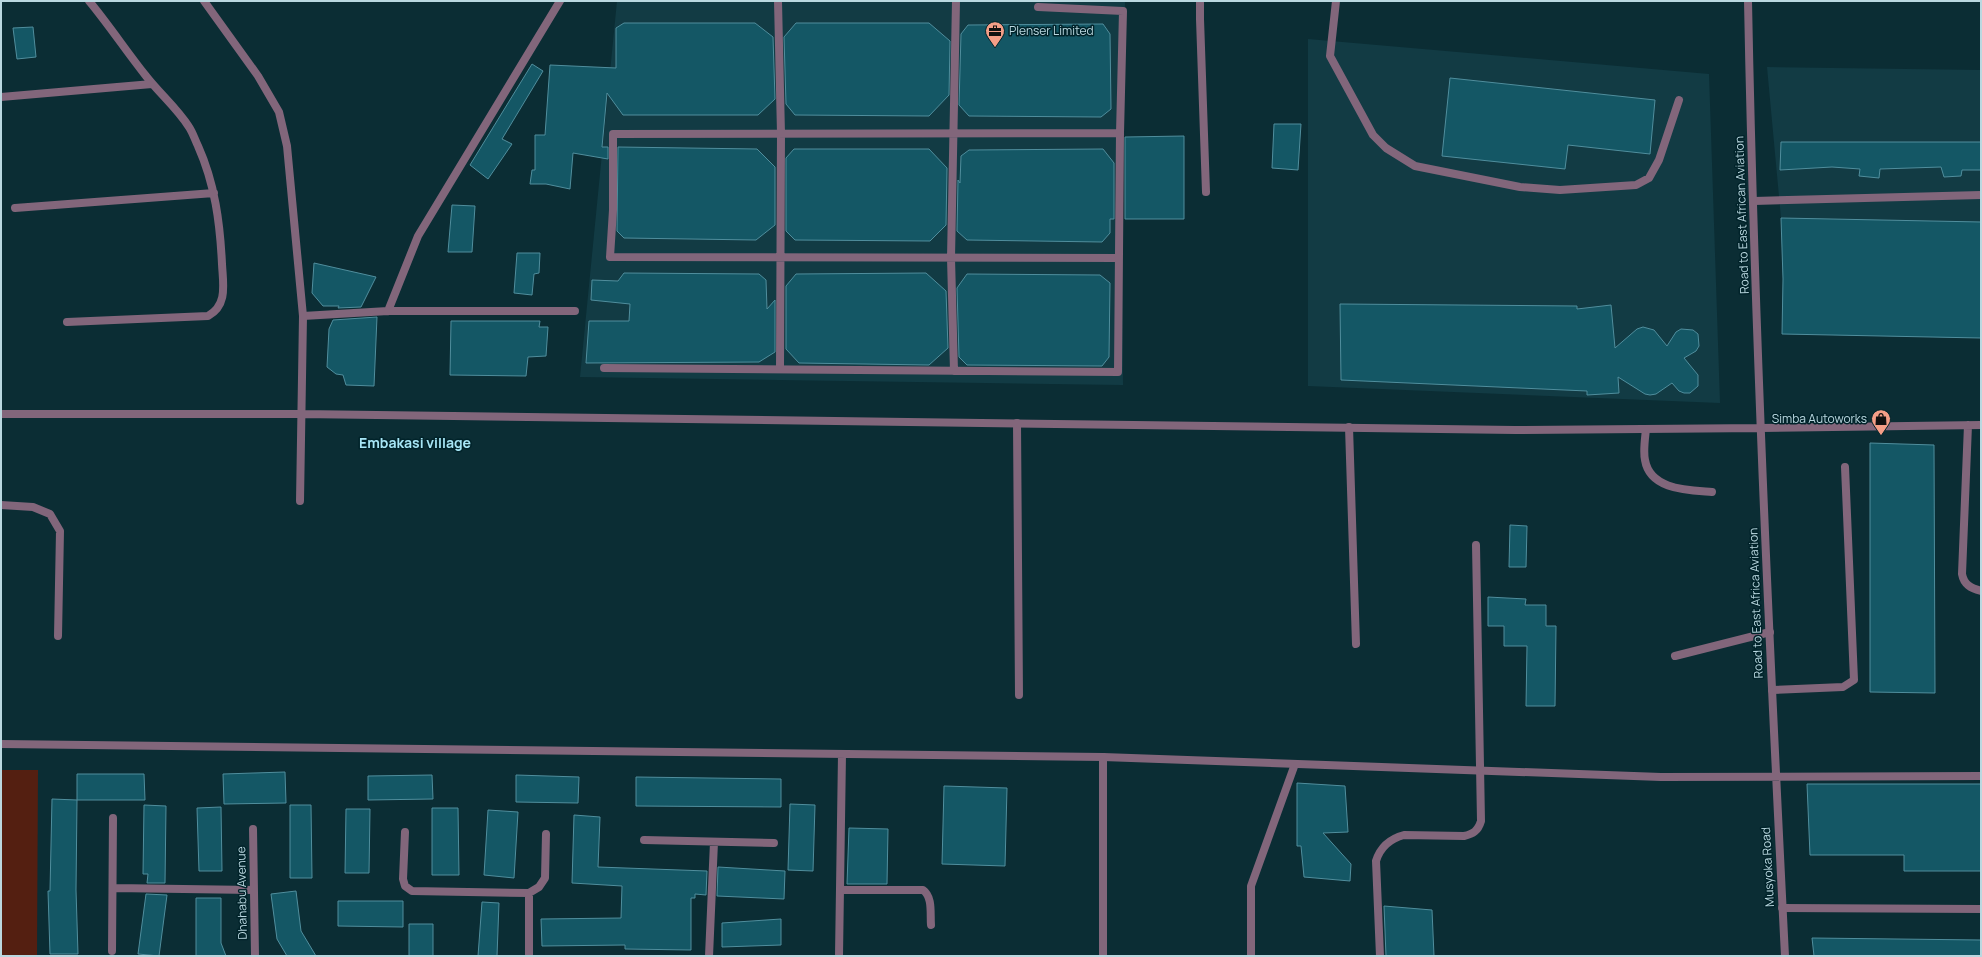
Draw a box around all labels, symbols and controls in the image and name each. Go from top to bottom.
office icon: Plenser Limited [984,20,1006,48]
place label: Plenser Limited [1009,22,1094,39]
street label: Road to East African Aviation [1730,136,1753,294]
shop icon: Simba Autoworks [1870,408,1892,436]
place label: Simba Autoworks [1772,410,1867,427]
district label: Embakasi village [359,433,471,452]
street label: Road to East Africa Aviation [1744,527,1767,679]
street label: Musyoka Road [1757,827,1778,907]
street label: Dhahabu Avenue [232,846,251,940]

